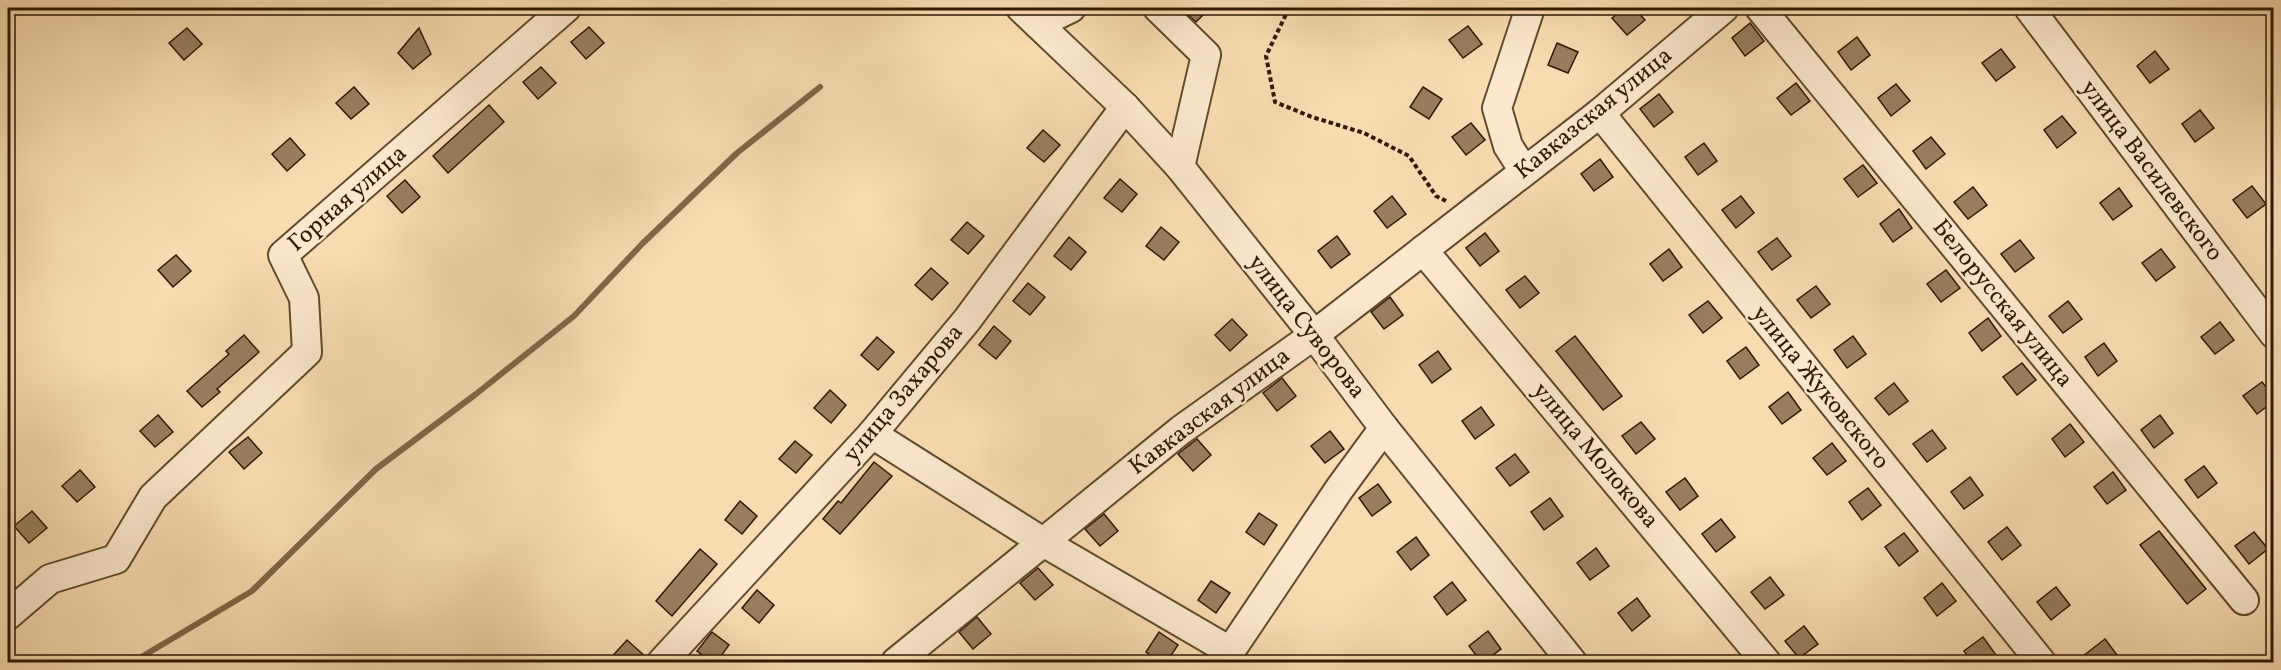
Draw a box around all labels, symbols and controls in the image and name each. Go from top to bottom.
street label: Кавказская улица [1508,40,1680,188]
street label: улица Василевского [2071,73,2231,269]
street label: Горная улица [281,138,415,260]
street label: Белорусская улица [1923,213,2081,395]
street label: улица Суворова [1239,248,1373,406]
street label: улица Жуковского [1743,299,1897,477]
street label: улица Захарова [836,317,972,471]
street label: Кавказская улица [1122,340,1298,484]
street label: улица Молокова [1524,376,1666,536]

